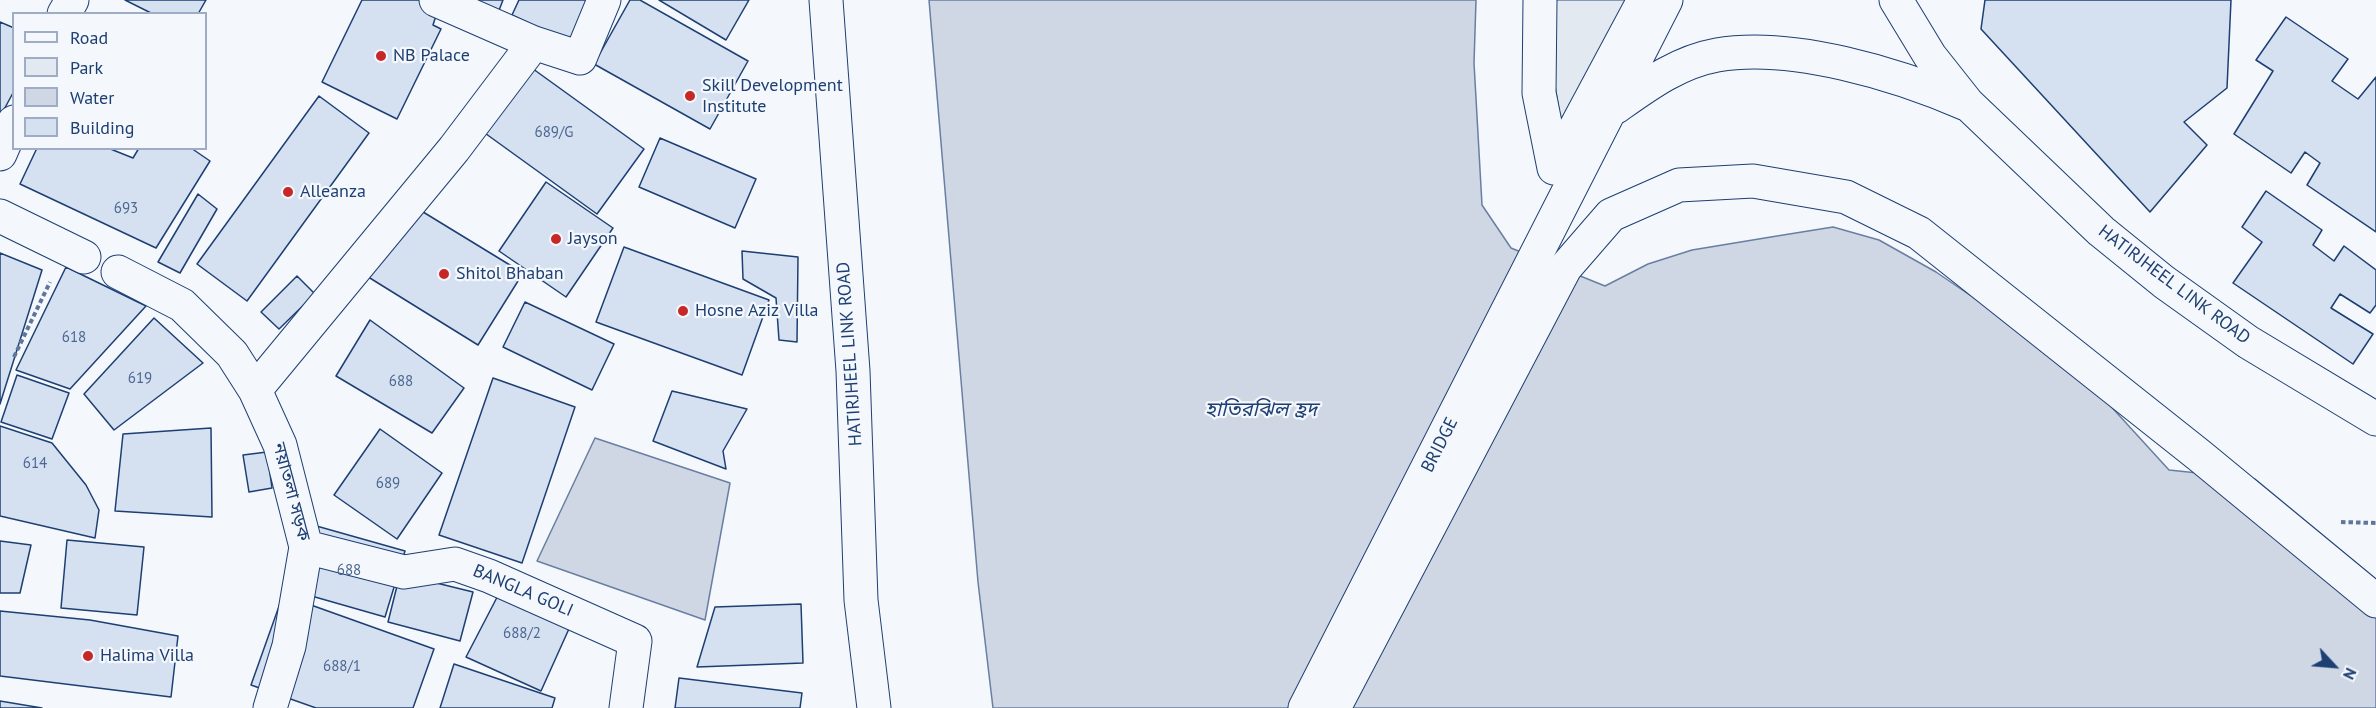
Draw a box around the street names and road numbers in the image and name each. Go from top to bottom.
street label: HATIRJHEEL LINK ROAD [2094,221,2254,349]
street label: HATIRJHEEL LINK ROAD [833,261,867,447]
street label: BRIDGE [1417,414,1463,476]
street label: নয়াতলা সড়ক [268,440,314,544]
street label: BANGLA GOLI [470,560,576,622]

